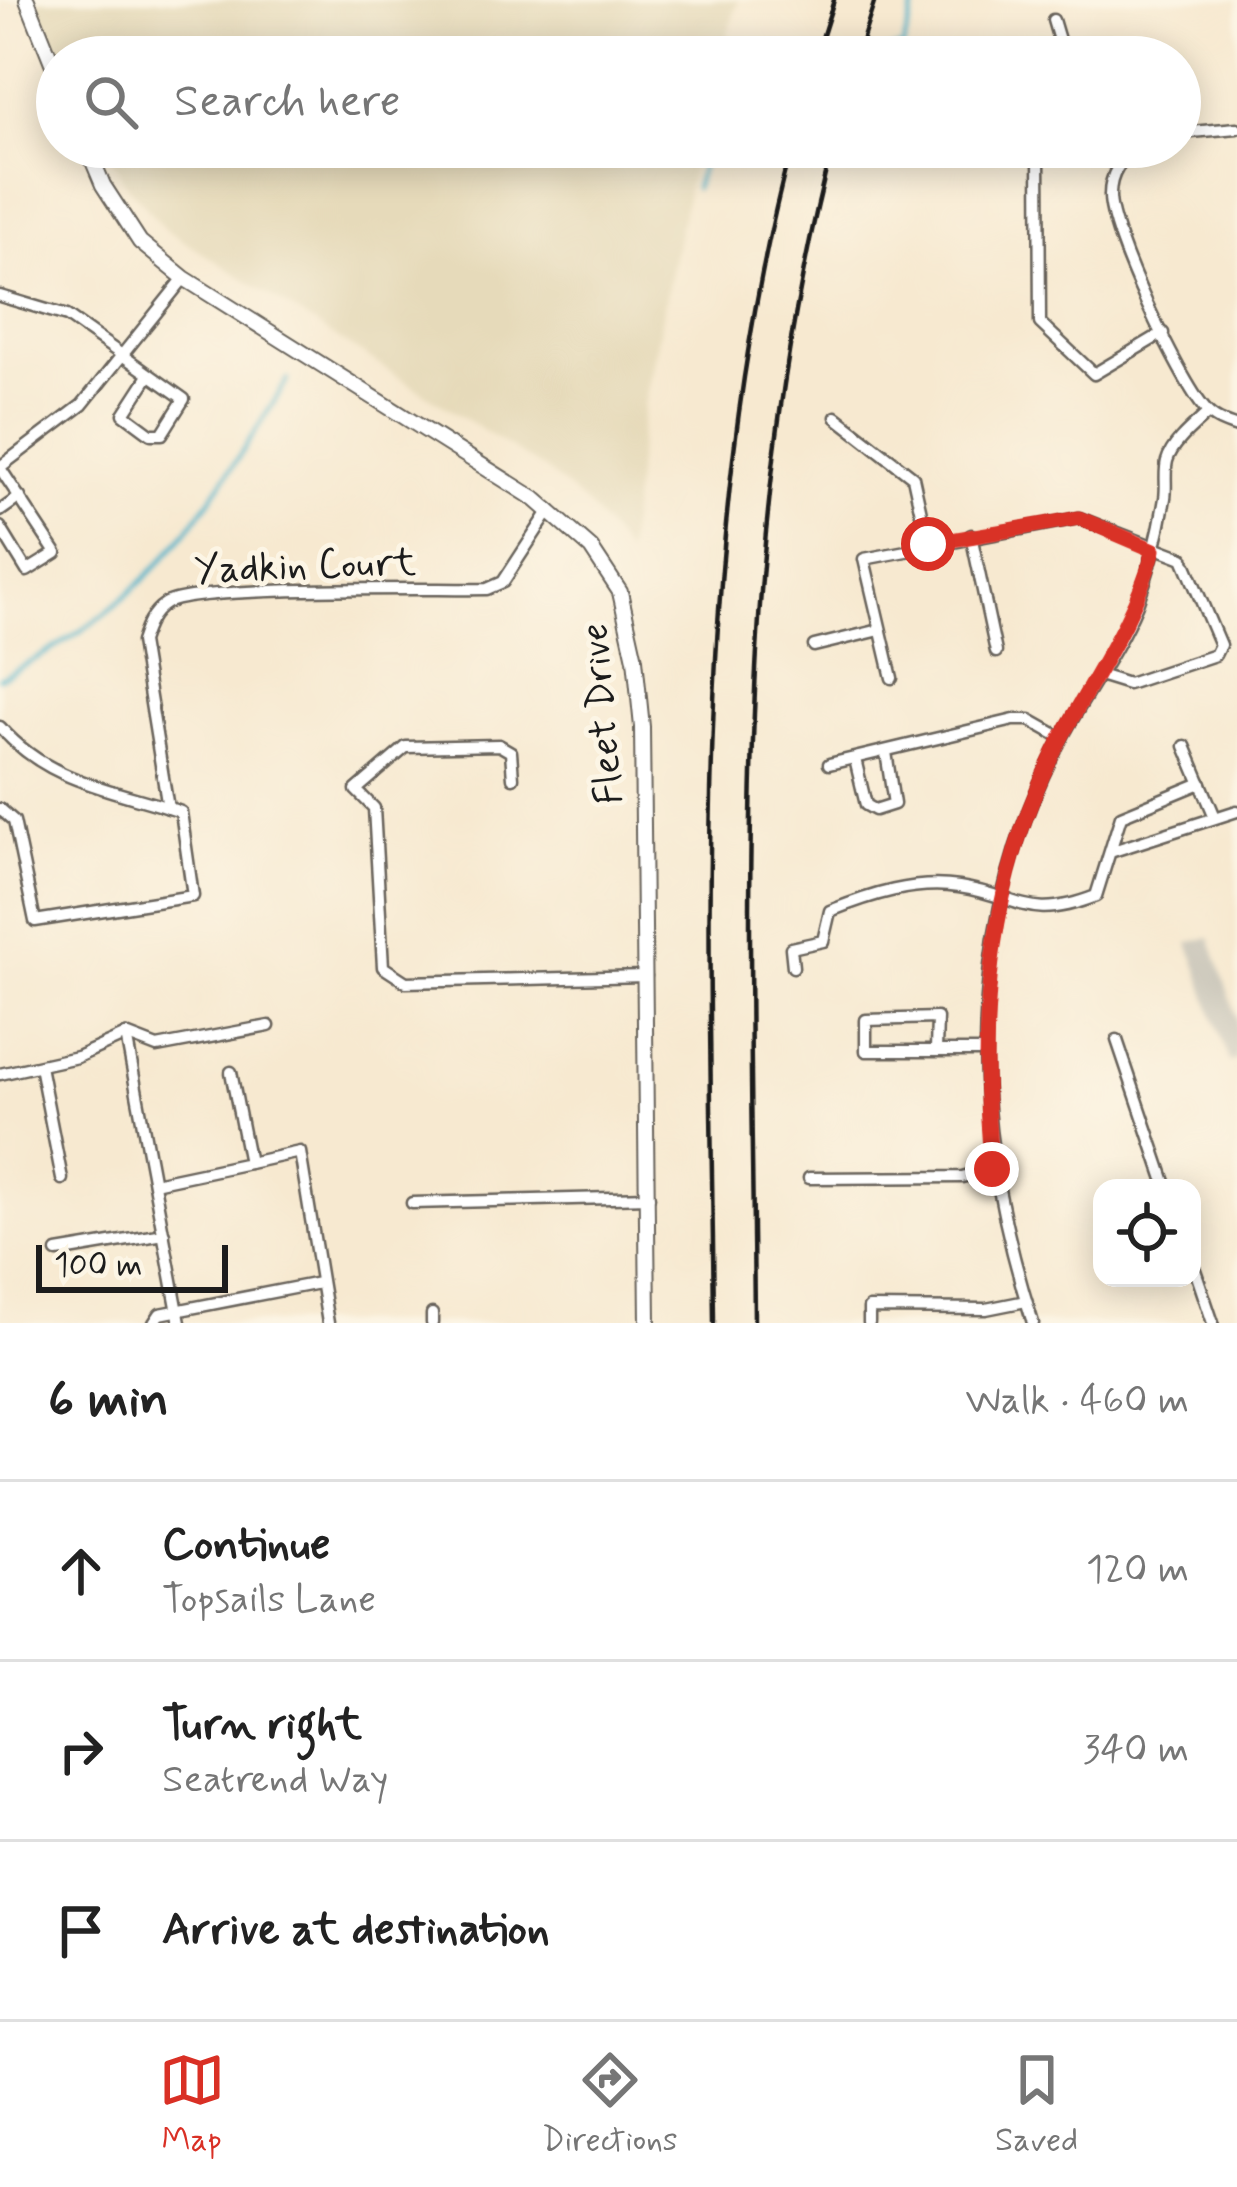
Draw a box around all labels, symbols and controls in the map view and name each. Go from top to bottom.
search box [36,36,1201,168]
icon: search [78,69,144,135]
text: Search here [174,73,401,132]
route start [901,517,955,571]
street label: Yadkin Court [193,538,417,597]
street label: Fleet Drive [570,621,637,806]
route end [965,1142,1019,1196]
map controls [1093,1179,1201,1287]
button: locate [1093,1179,1201,1287]
scale bar [36,1239,228,1292]
text: 100 m [54,1244,143,1288]
text: 6 min [48,1368,169,1434]
text: Walk · 460 m [965,1376,1189,1427]
text: Continue [162,1516,330,1575]
icon: ahead [48,1538,114,1604]
text: 120 m [1086,1545,1189,1596]
text: Topsails Lane [162,1575,376,1626]
text: Turn right [162,1696,362,1755]
icon: right [48,1718,114,1784]
text: 340 m [1083,1725,1189,1776]
text: Seatrend Way [162,1755,388,1806]
icon: arrive [48,1898,114,1964]
text: Arrive at destination [162,1901,550,1960]
tab: Map [159,2047,225,2163]
tab: Directions [542,2047,678,2163]
tab: Saved [995,2047,1078,2163]

